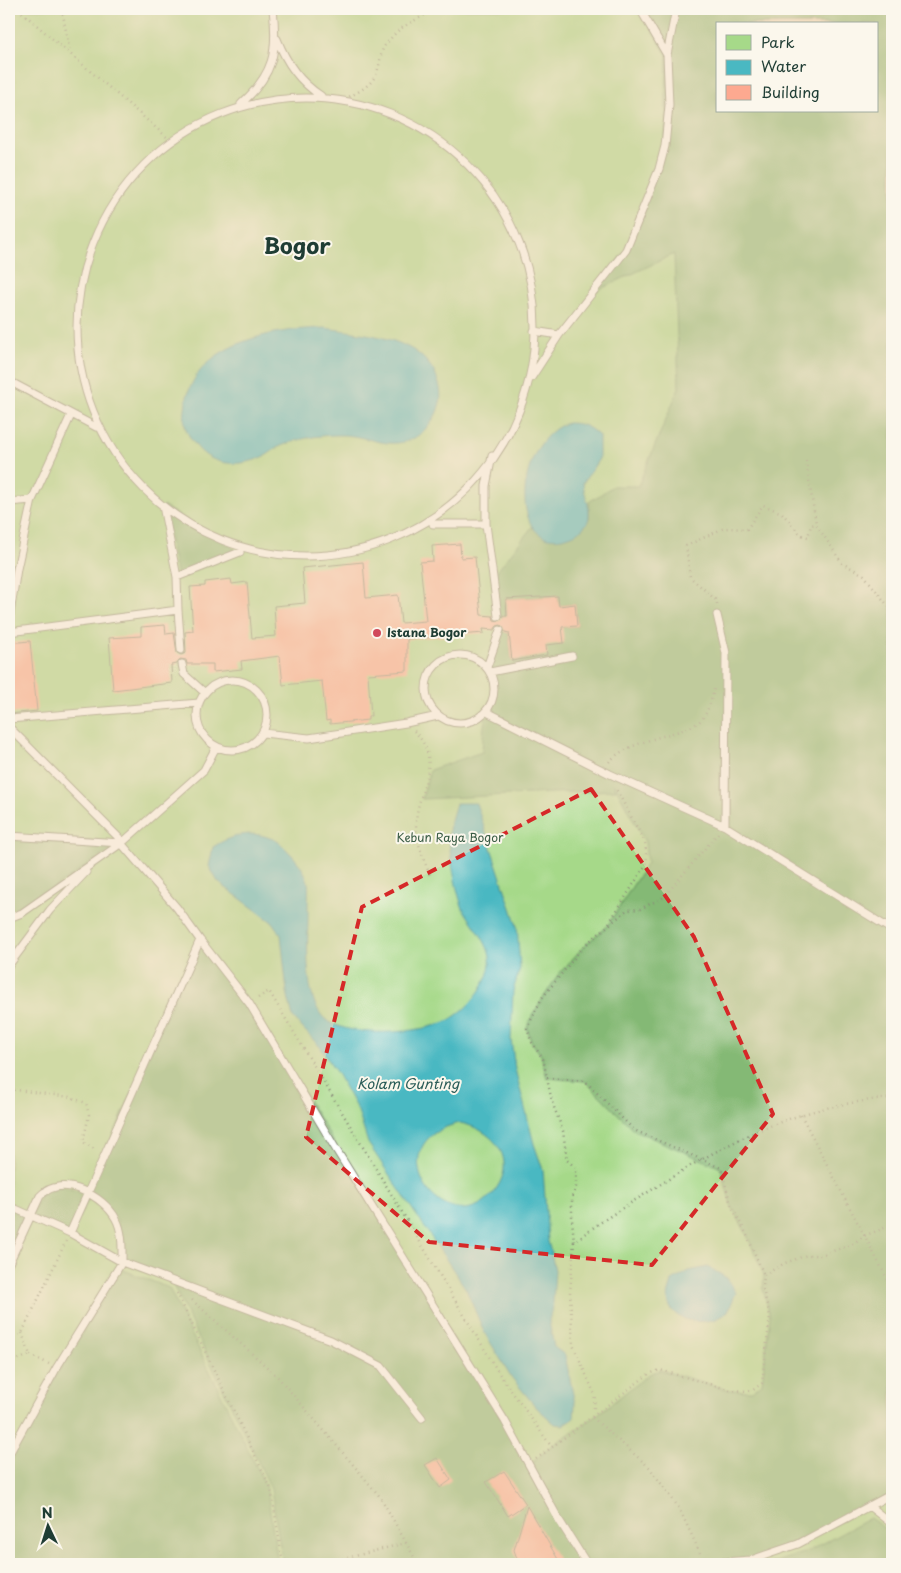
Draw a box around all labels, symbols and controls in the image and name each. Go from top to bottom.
legend [716,22,878,112]
text: Park [761,30,795,53]
text: Water [761,54,806,77]
text: Building [761,80,820,103]
district label: Bogor [263,228,331,261]
place label: Istana Bogor [387,623,467,641]
marker: Istana Bogor [371,627,383,639]
park label: Kebun Raya Bogor [396,828,504,846]
water label: Kolam Gunting [357,1073,460,1094]
north arrow [22,1500,72,1550]
text: N [41,1502,53,1523]

